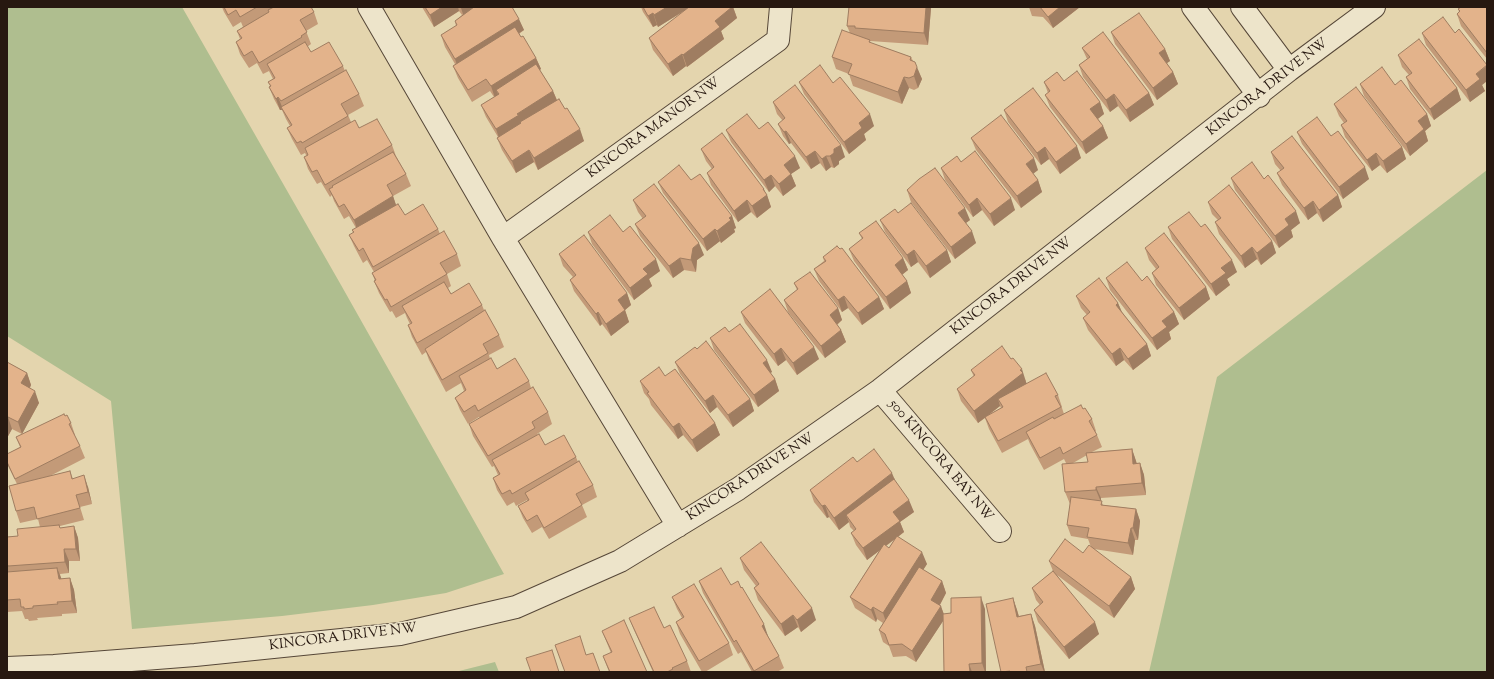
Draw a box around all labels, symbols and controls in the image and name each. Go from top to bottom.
street label: KINCORA DRIVE NW [1204,36,1332,140]
street label: KINCORA MANOR NW [584,75,724,183]
street label: KINCORA DRIVE NW [948,235,1076,339]
street label: 500 KINCORA BAY NW [884,397,996,525]
street label: KINCORA DRIVE NW [684,430,818,526]
street label: KINCORA DRIVE NW [268,621,418,655]

